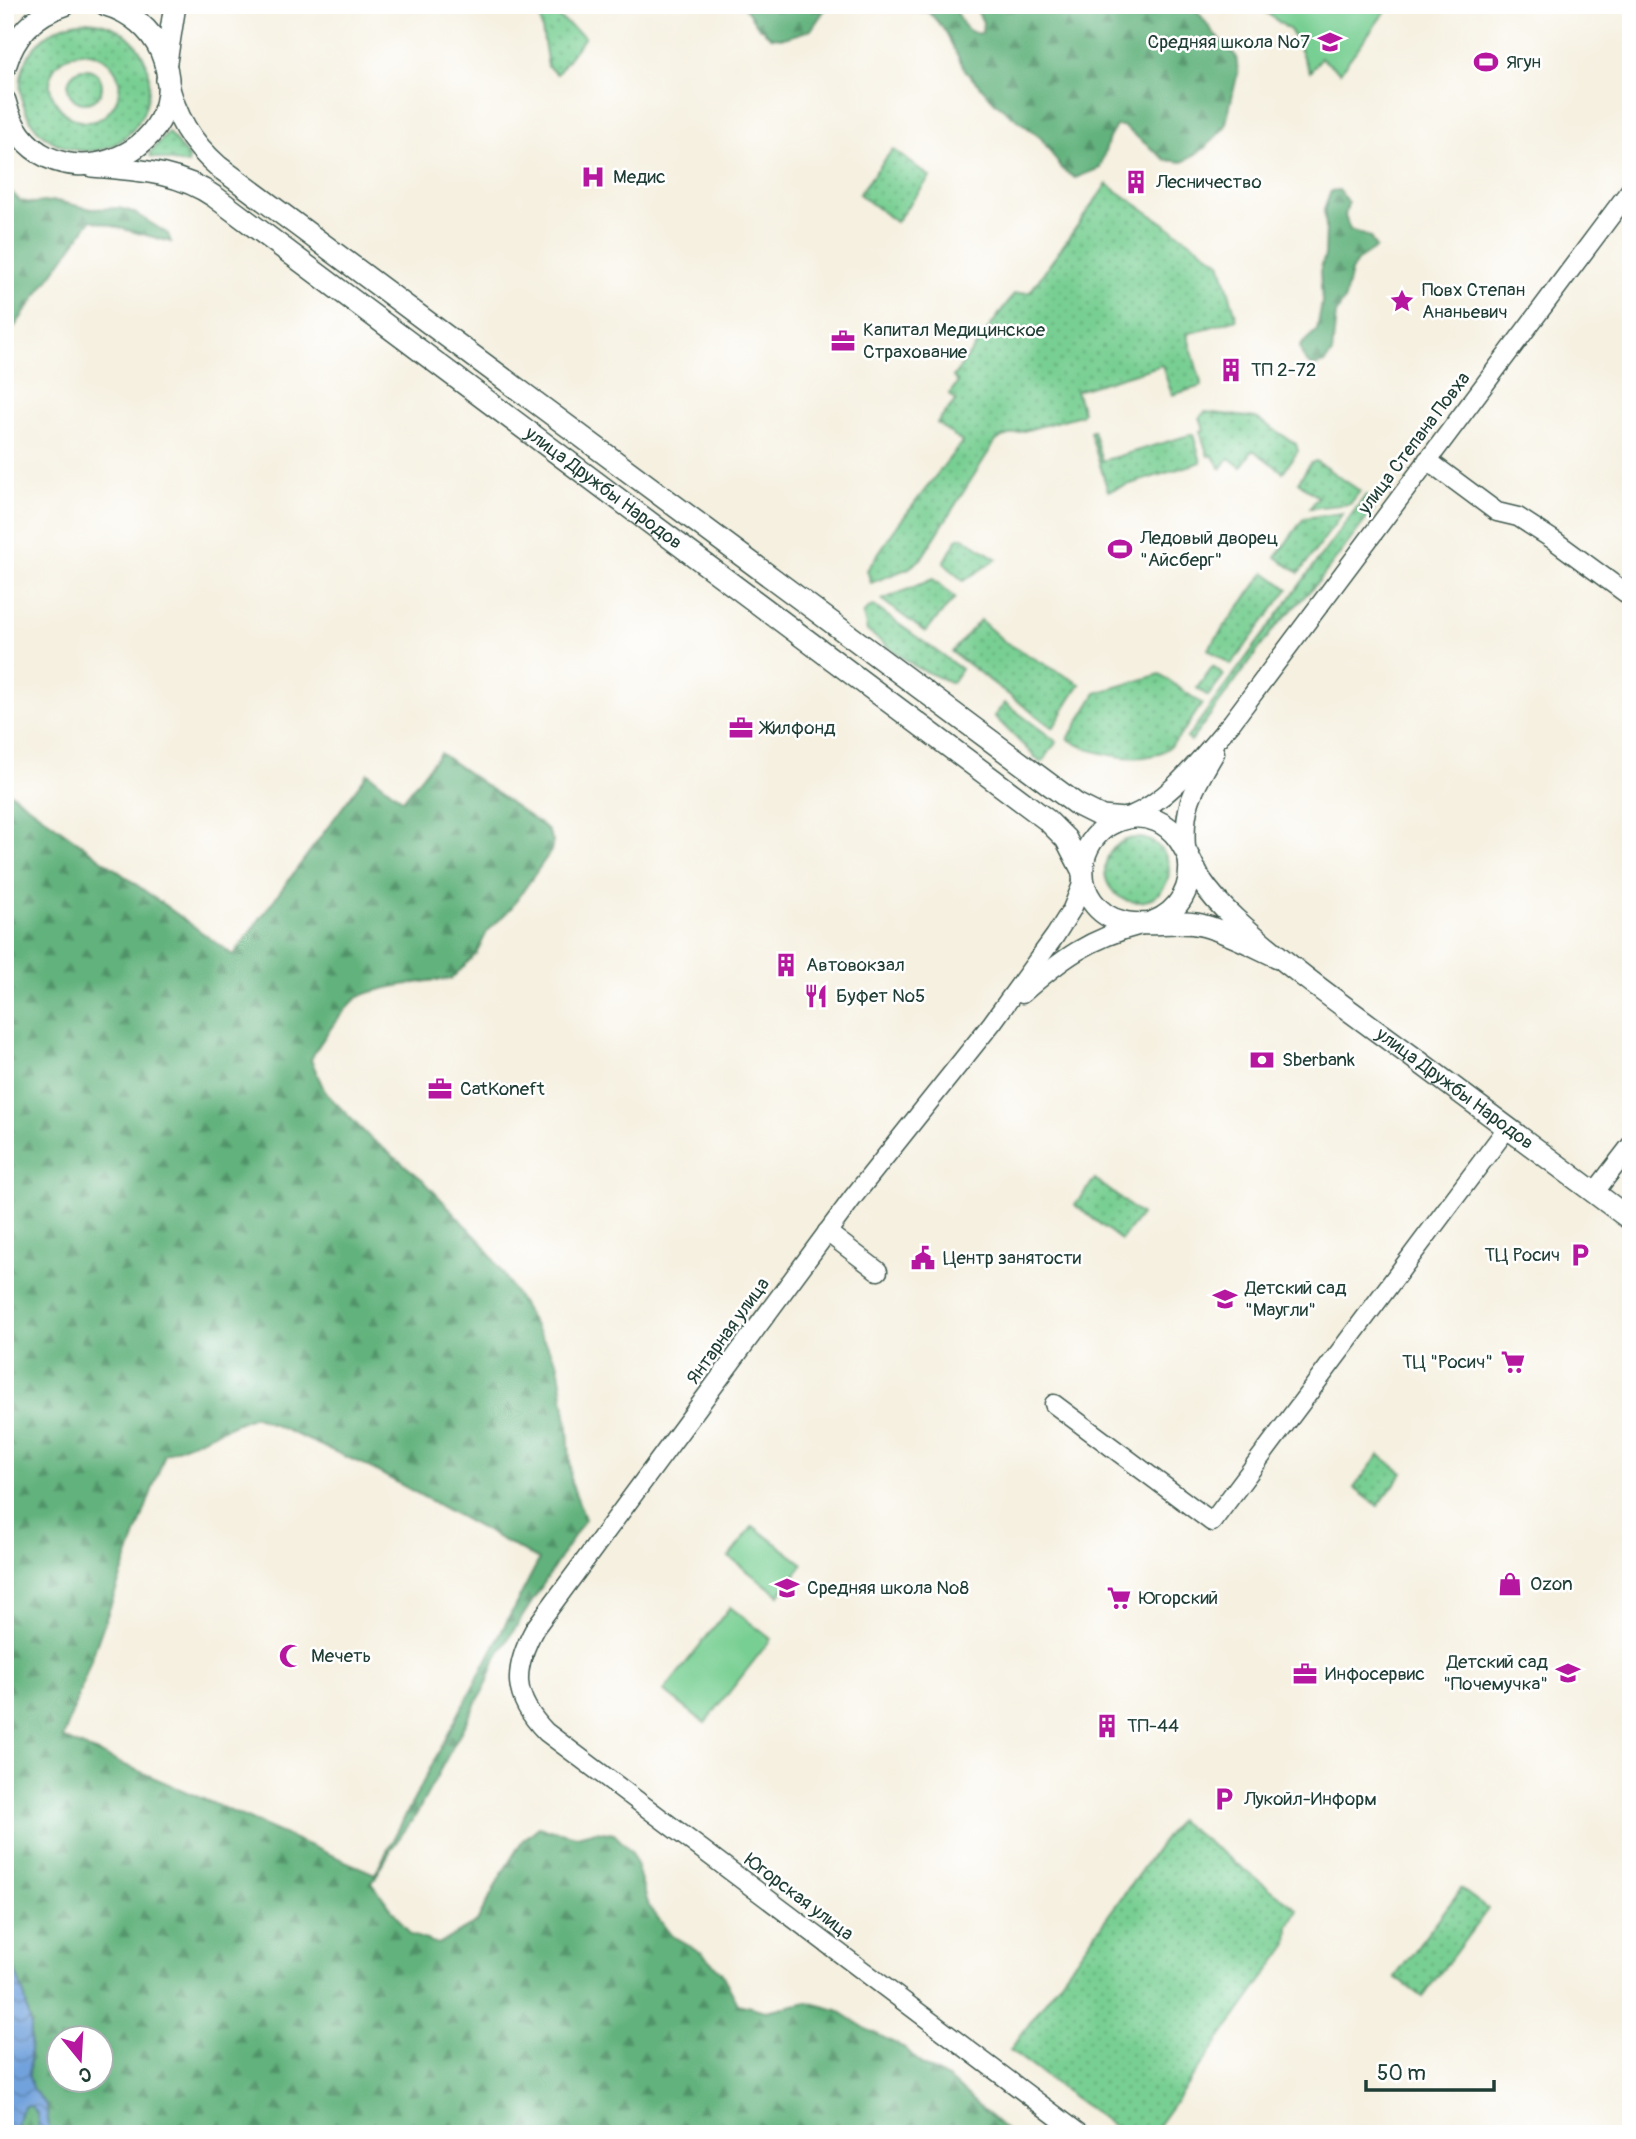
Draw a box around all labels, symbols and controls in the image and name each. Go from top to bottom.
school or university icon: Средняя школа №7 [1316,28,1344,56]
place label: Средняя школа №7 [1148,30,1310,54]
sports icon: Ягун [1472,48,1500,76]
place label: Ягун [1506,50,1541,74]
hospital icon: Медис [579,163,607,191]
place label: Медис [613,165,666,189]
building icon: Лесничество [1122,168,1150,196]
place label: Лесничество [1155,170,1262,194]
place label: Повх Степан Ананьевич [1422,278,1525,324]
place icon: Повх Степан Ананьевич [1388,287,1416,315]
place label: Капитал Медицинское Страхование [863,318,1046,364]
office icon: Капитал Медицинское Страхование [829,327,857,355]
building icon: ТП 2-72 [1217,356,1245,384]
place label: ТП 2-72 [1251,358,1316,382]
street label: улица Степана Повха [1352,367,1476,520]
street label: улица Дружбы Народов [519,421,687,555]
place label: Ледовый дворец "Айсберг" [1139,526,1278,572]
sports icon: Ледовый дворец "Айсберг" [1106,535,1134,563]
office icon: Жилфонд [727,714,755,742]
place label: Жилфонд [758,716,836,740]
building icon: Автовокзал [772,951,800,979]
place label: Автовокзал [806,953,905,977]
restaurant icon: Буфет №5 [802,982,830,1010]
place label: Буфет №5 [836,984,925,1008]
street label: улица Дружбы Народов [1370,1022,1538,1155]
bank icon: Sberbank [1248,1046,1276,1074]
place label: Sberbank [1282,1048,1355,1072]
office icon: CatKoneft [426,1075,454,1103]
place label: CatKoneft [460,1077,545,1101]
parking icon: ТЦ Росич [1566,1241,1594,1269]
place label: ТЦ Росич [1484,1243,1560,1267]
public building icon: Центр занятости [909,1244,937,1272]
place label: Центр занятости [943,1246,1082,1270]
street label: Янтарная улица [681,1273,775,1389]
place label: Детский сад "Маугли" [1244,1276,1347,1322]
school or university icon: Детский сад "Маугли" [1211,1285,1239,1313]
supermarket icon: ТЦ "Росич" [1499,1348,1527,1376]
place label: ТЦ "Росич" [1402,1350,1493,1374]
shop icon: Ozon [1496,1570,1524,1598]
place label: Ozon [1530,1572,1573,1596]
school or university icon: Средняя школа №8 [773,1574,801,1602]
place label: Средняя школа №8 [807,1576,969,1600]
supermarket icon: Югорский [1105,1584,1133,1612]
place label: Югорский [1139,1586,1218,1610]
mosque icon: Мечеть [277,1642,305,1670]
place label: Мечеть [311,1644,371,1668]
place label: Детский сад "Почемучка" [1443,1650,1549,1696]
school or university icon: Детский сад "Почемучка" [1554,1659,1582,1687]
office icon: Инфосервис [1291,1660,1319,1688]
place label: Инфосервис [1325,1662,1425,1686]
building icon: ТП-44 [1093,1712,1121,1740]
place label: ТП-44 [1127,1714,1179,1738]
parking icon: Лукойл-Информ [1210,1785,1238,1813]
place label: Лукойл-Информ [1243,1787,1377,1811]
street label: Югорская улица [740,1848,859,1946]
north arrow [46,2024,116,2094]
scale bar [1366,2048,1494,2092]
text: 50 m [1377,2060,1426,2087]
text: С [75,2061,94,2088]

